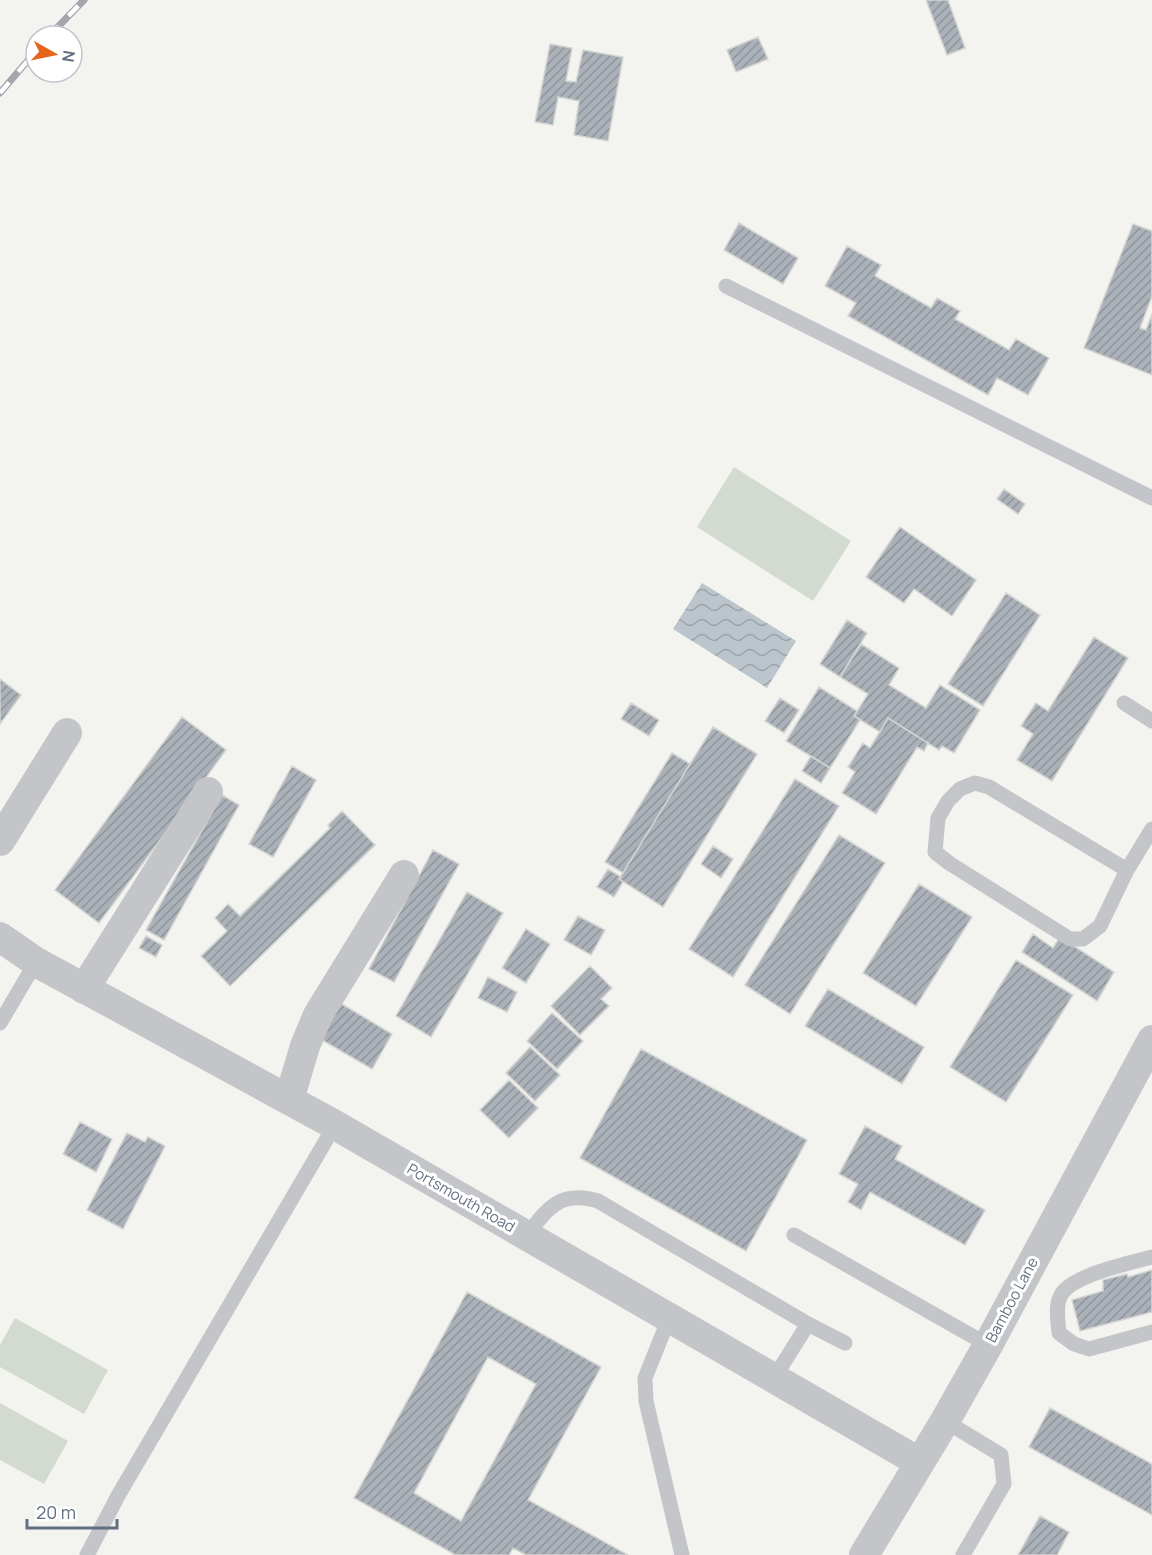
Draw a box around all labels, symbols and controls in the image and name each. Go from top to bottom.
north arrow [24,24,84,84]
text: N [57,49,81,64]
street label: Portsmouth Road [404,1158,519,1237]
street label: Bamboo Lane [980,1253,1043,1346]
scale bar [27,1492,117,1530]
text: 20 m [36,1500,76,1524]

